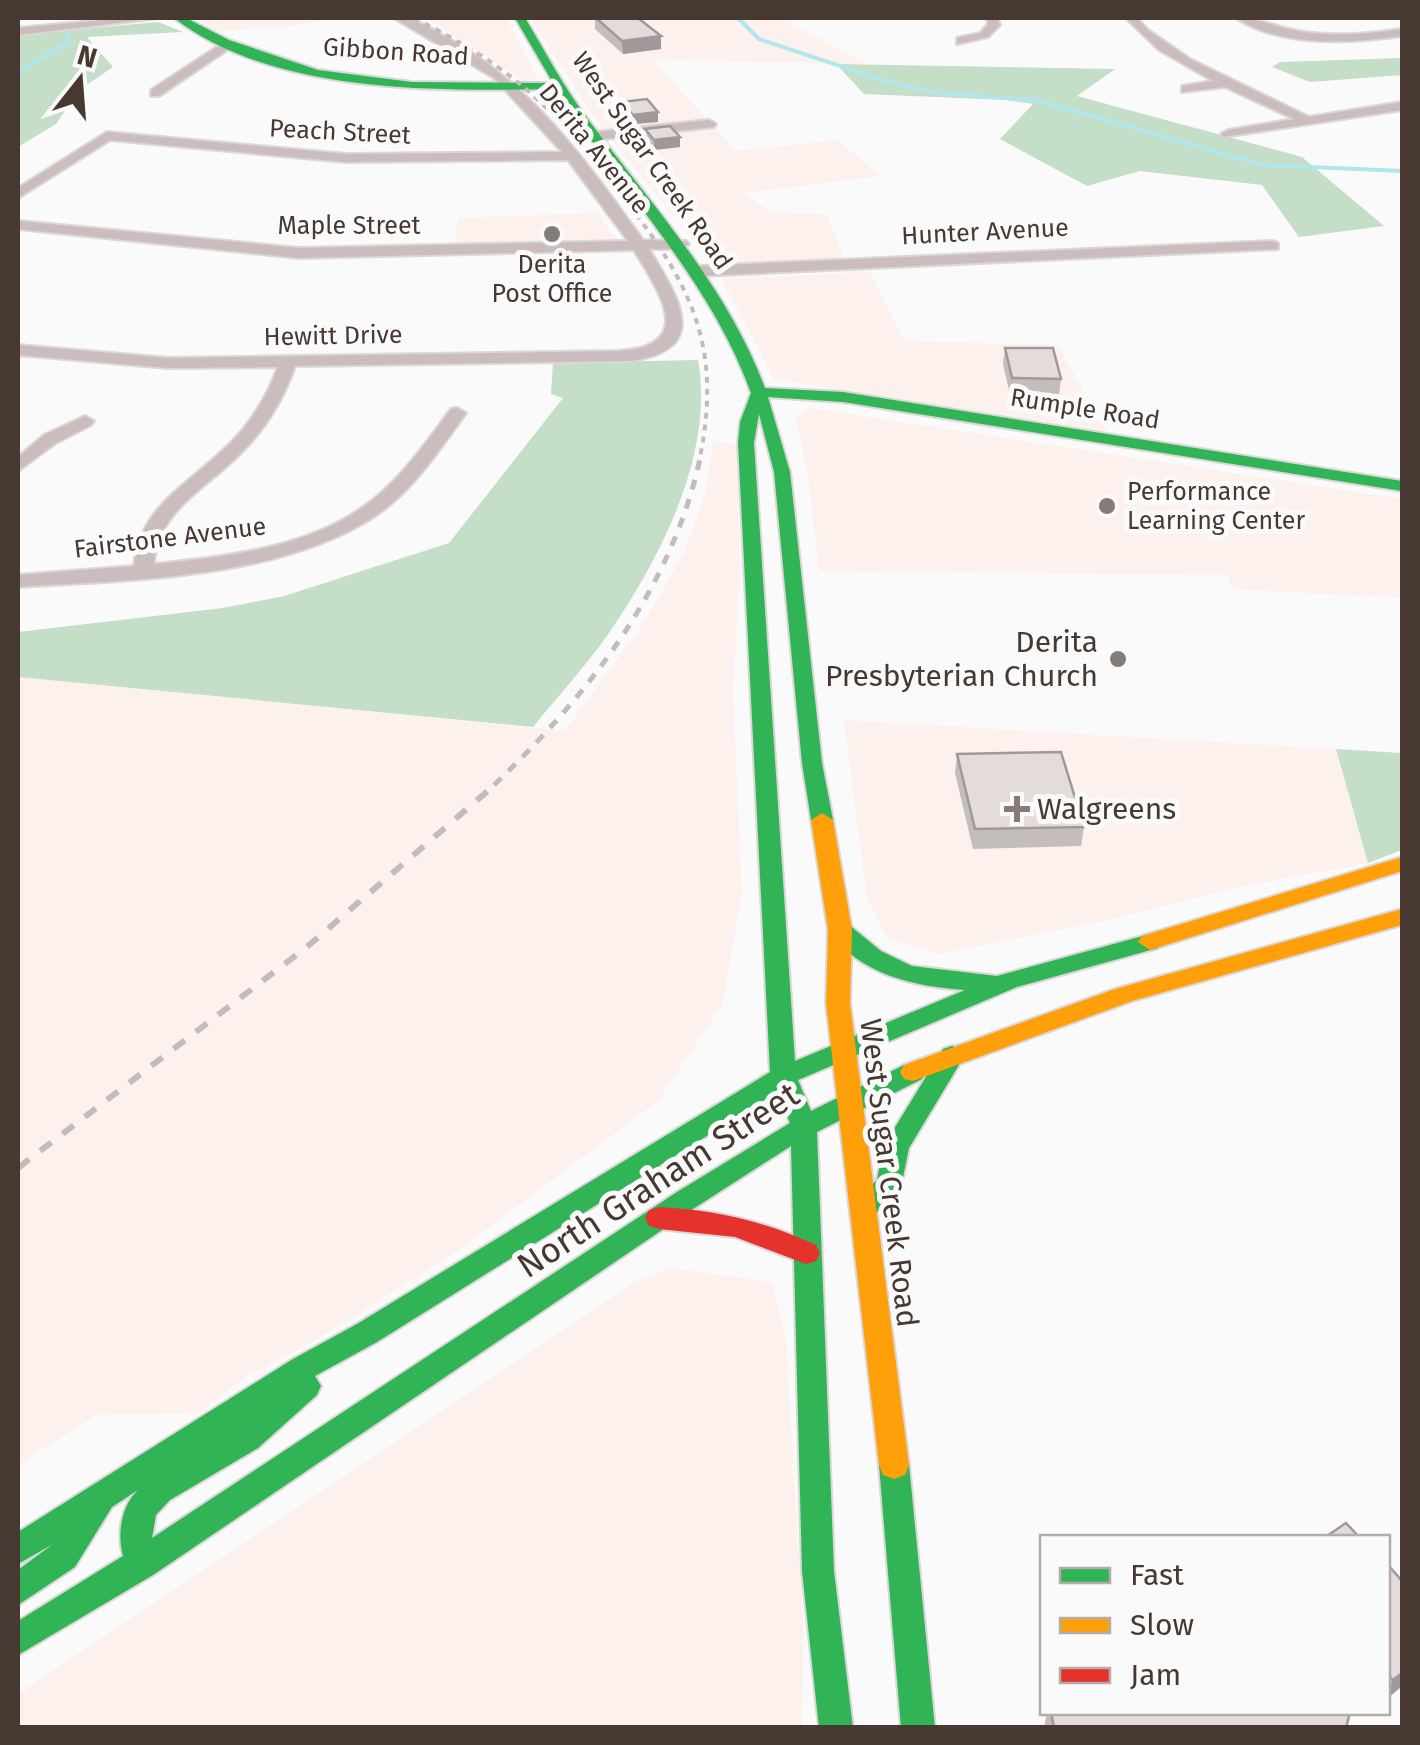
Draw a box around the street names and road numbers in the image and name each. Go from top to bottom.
street label: Gibbon Road [322,32,470,72]
street label: West Sugar Creek Road [565,46,739,276]
street label: Derita Avenue [532,78,656,220]
street label: Peach Street [268,113,413,151]
street label: Maple Street [277,211,422,241]
street label: Hunter Avenue [900,213,1070,251]
street label: Hewitt Drive [263,320,403,352]
street label: Rumple Road [1008,382,1162,436]
street label: Fairstone Avenue [72,511,268,565]
street label: West Sugar Creek Road [852,1017,926,1329]
street label: North Graham Street [509,1073,807,1287]

